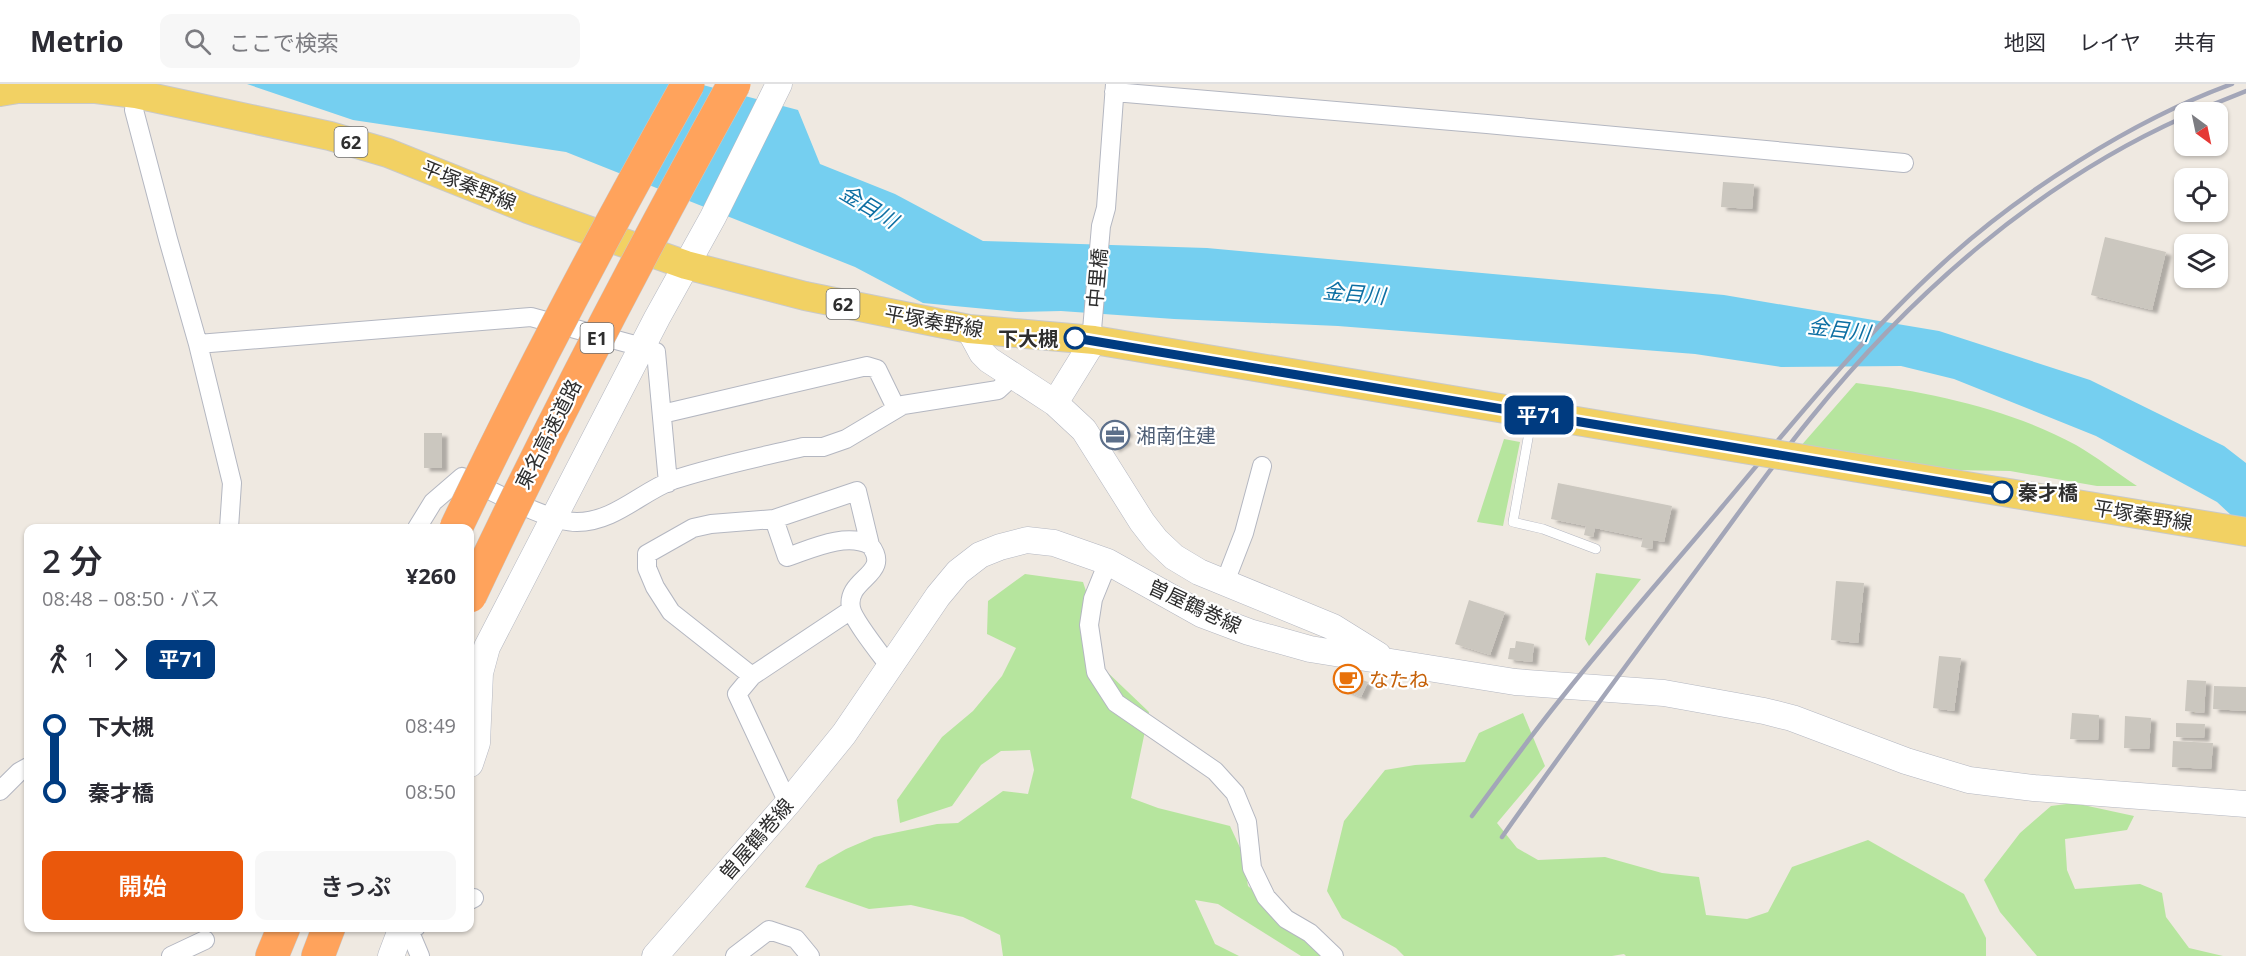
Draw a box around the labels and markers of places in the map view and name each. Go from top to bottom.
place label: 下大槻 [998,325,1058,352]
marker: 下大槻 [1064,327,1086,349]
office icon: 湘南住建 [1099,419,1131,451]
place label: 湘南住建 [1136,422,1216,449]
place label: 秦才橋 [2018,479,2078,506]
marker: 秦才橋 [1991,481,2013,503]
cafe icon: なたね [1332,663,1364,695]
place label: なたね [1369,666,1429,693]

